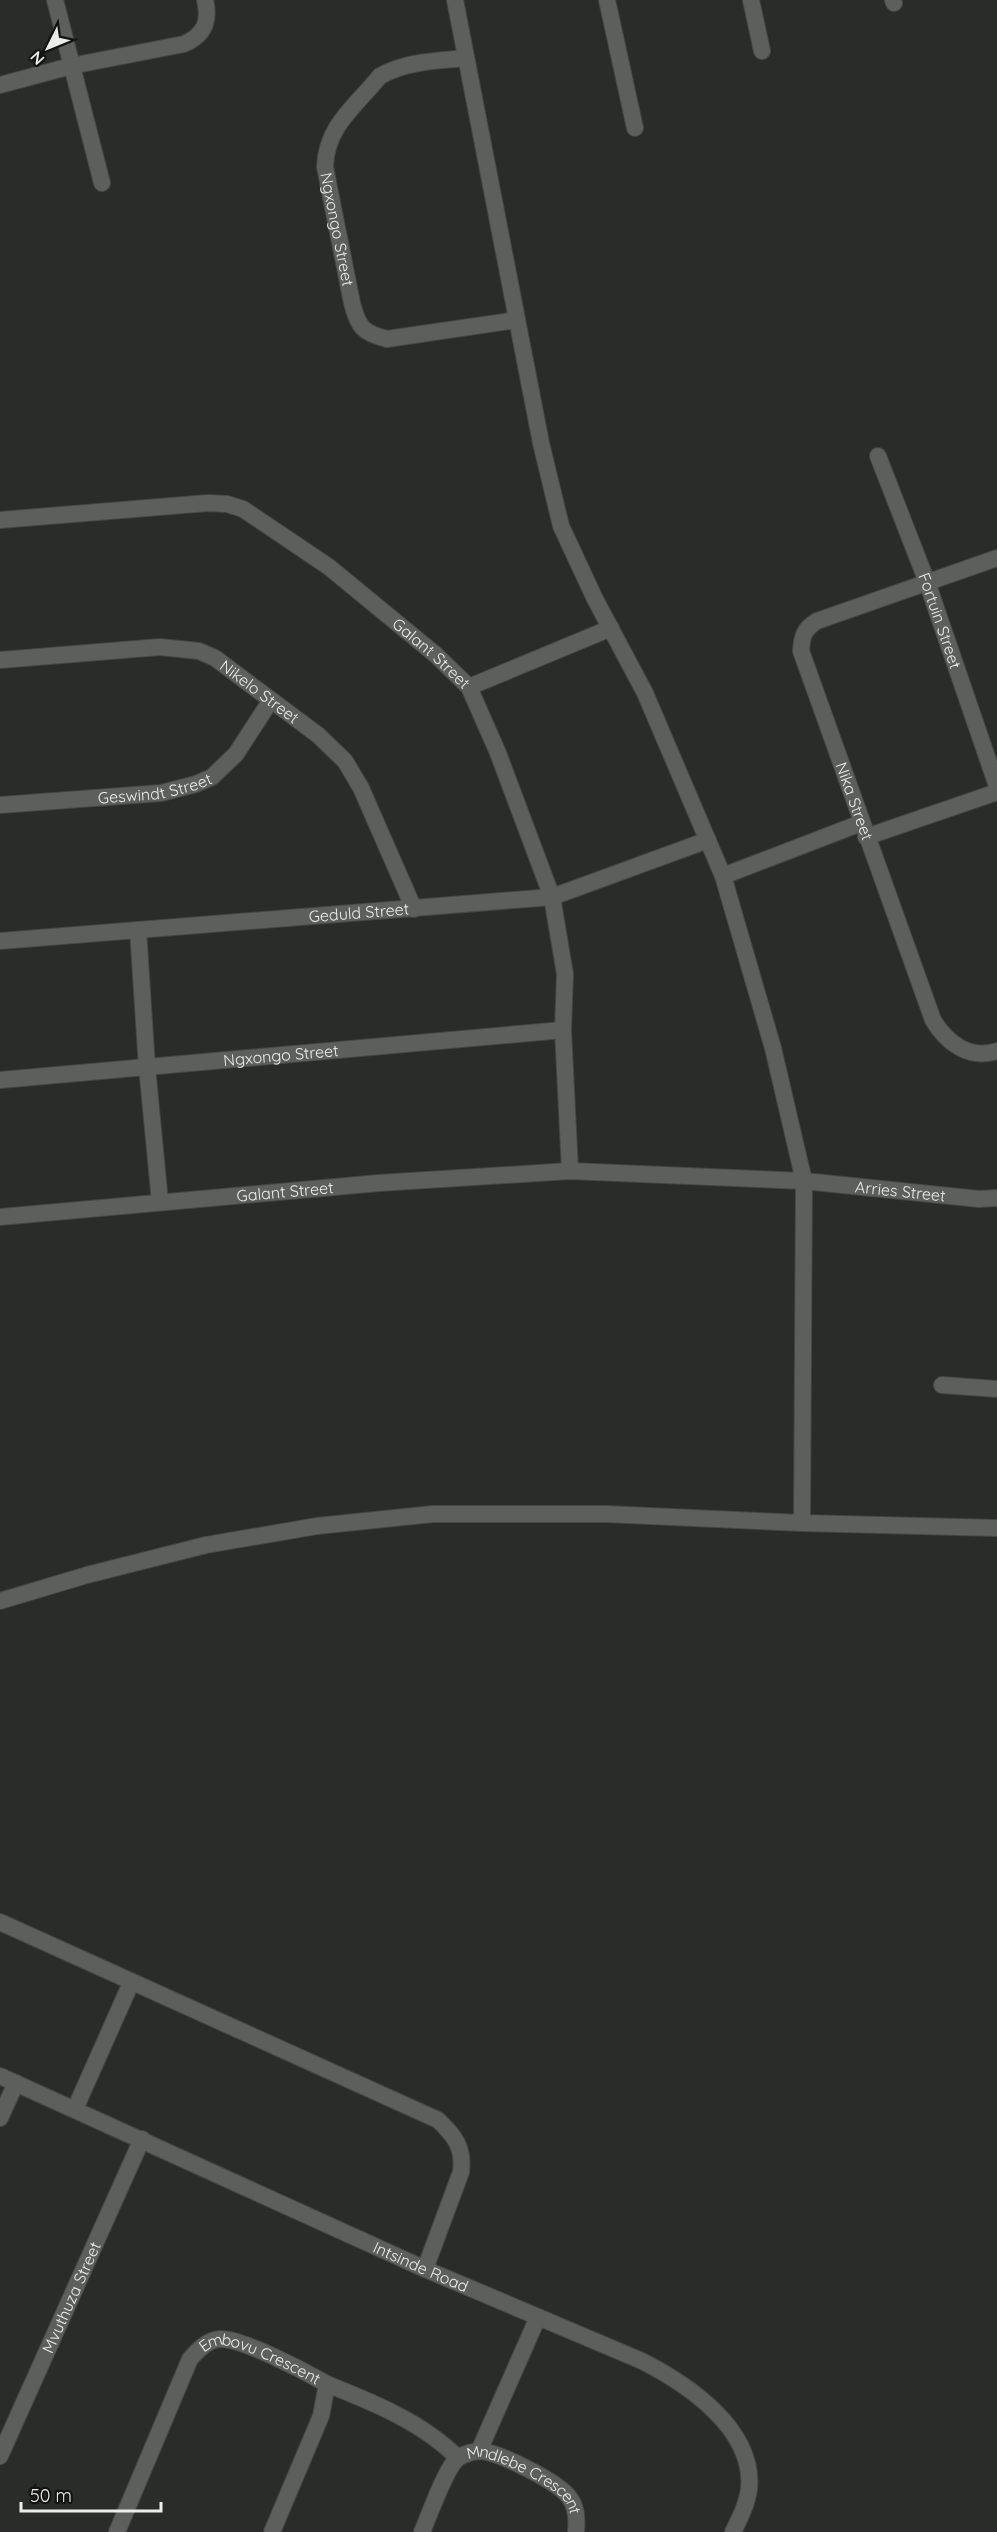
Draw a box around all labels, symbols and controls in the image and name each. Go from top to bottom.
north arrow [18,18,78,78]
text: N [26,47,48,69]
street label: Ngxongo Street [316,171,358,288]
street label: Fortuin Street [914,570,966,671]
street label: Galant Street [388,613,474,693]
street label: Nikelo Street [216,655,303,727]
street label: Nika Street [832,759,878,843]
street label: Geswindt Street [97,768,215,808]
street label: Geduld Street [308,898,410,926]
street label: Ngxongo Street [222,1040,339,1070]
street label: Arries Street [854,1176,947,1206]
street label: Galant Street [236,1177,334,1206]
street label: Intsinde Road [370,2237,471,2296]
street label: Mvuthuza Street [37,2238,105,2356]
street label: Embovu Crescent [195,2328,324,2389]
street label: Mndlebe Crescent [465,2441,586,2515]
scale bar [21,2475,160,2513]
text: 50 m [30,2484,72,2507]

